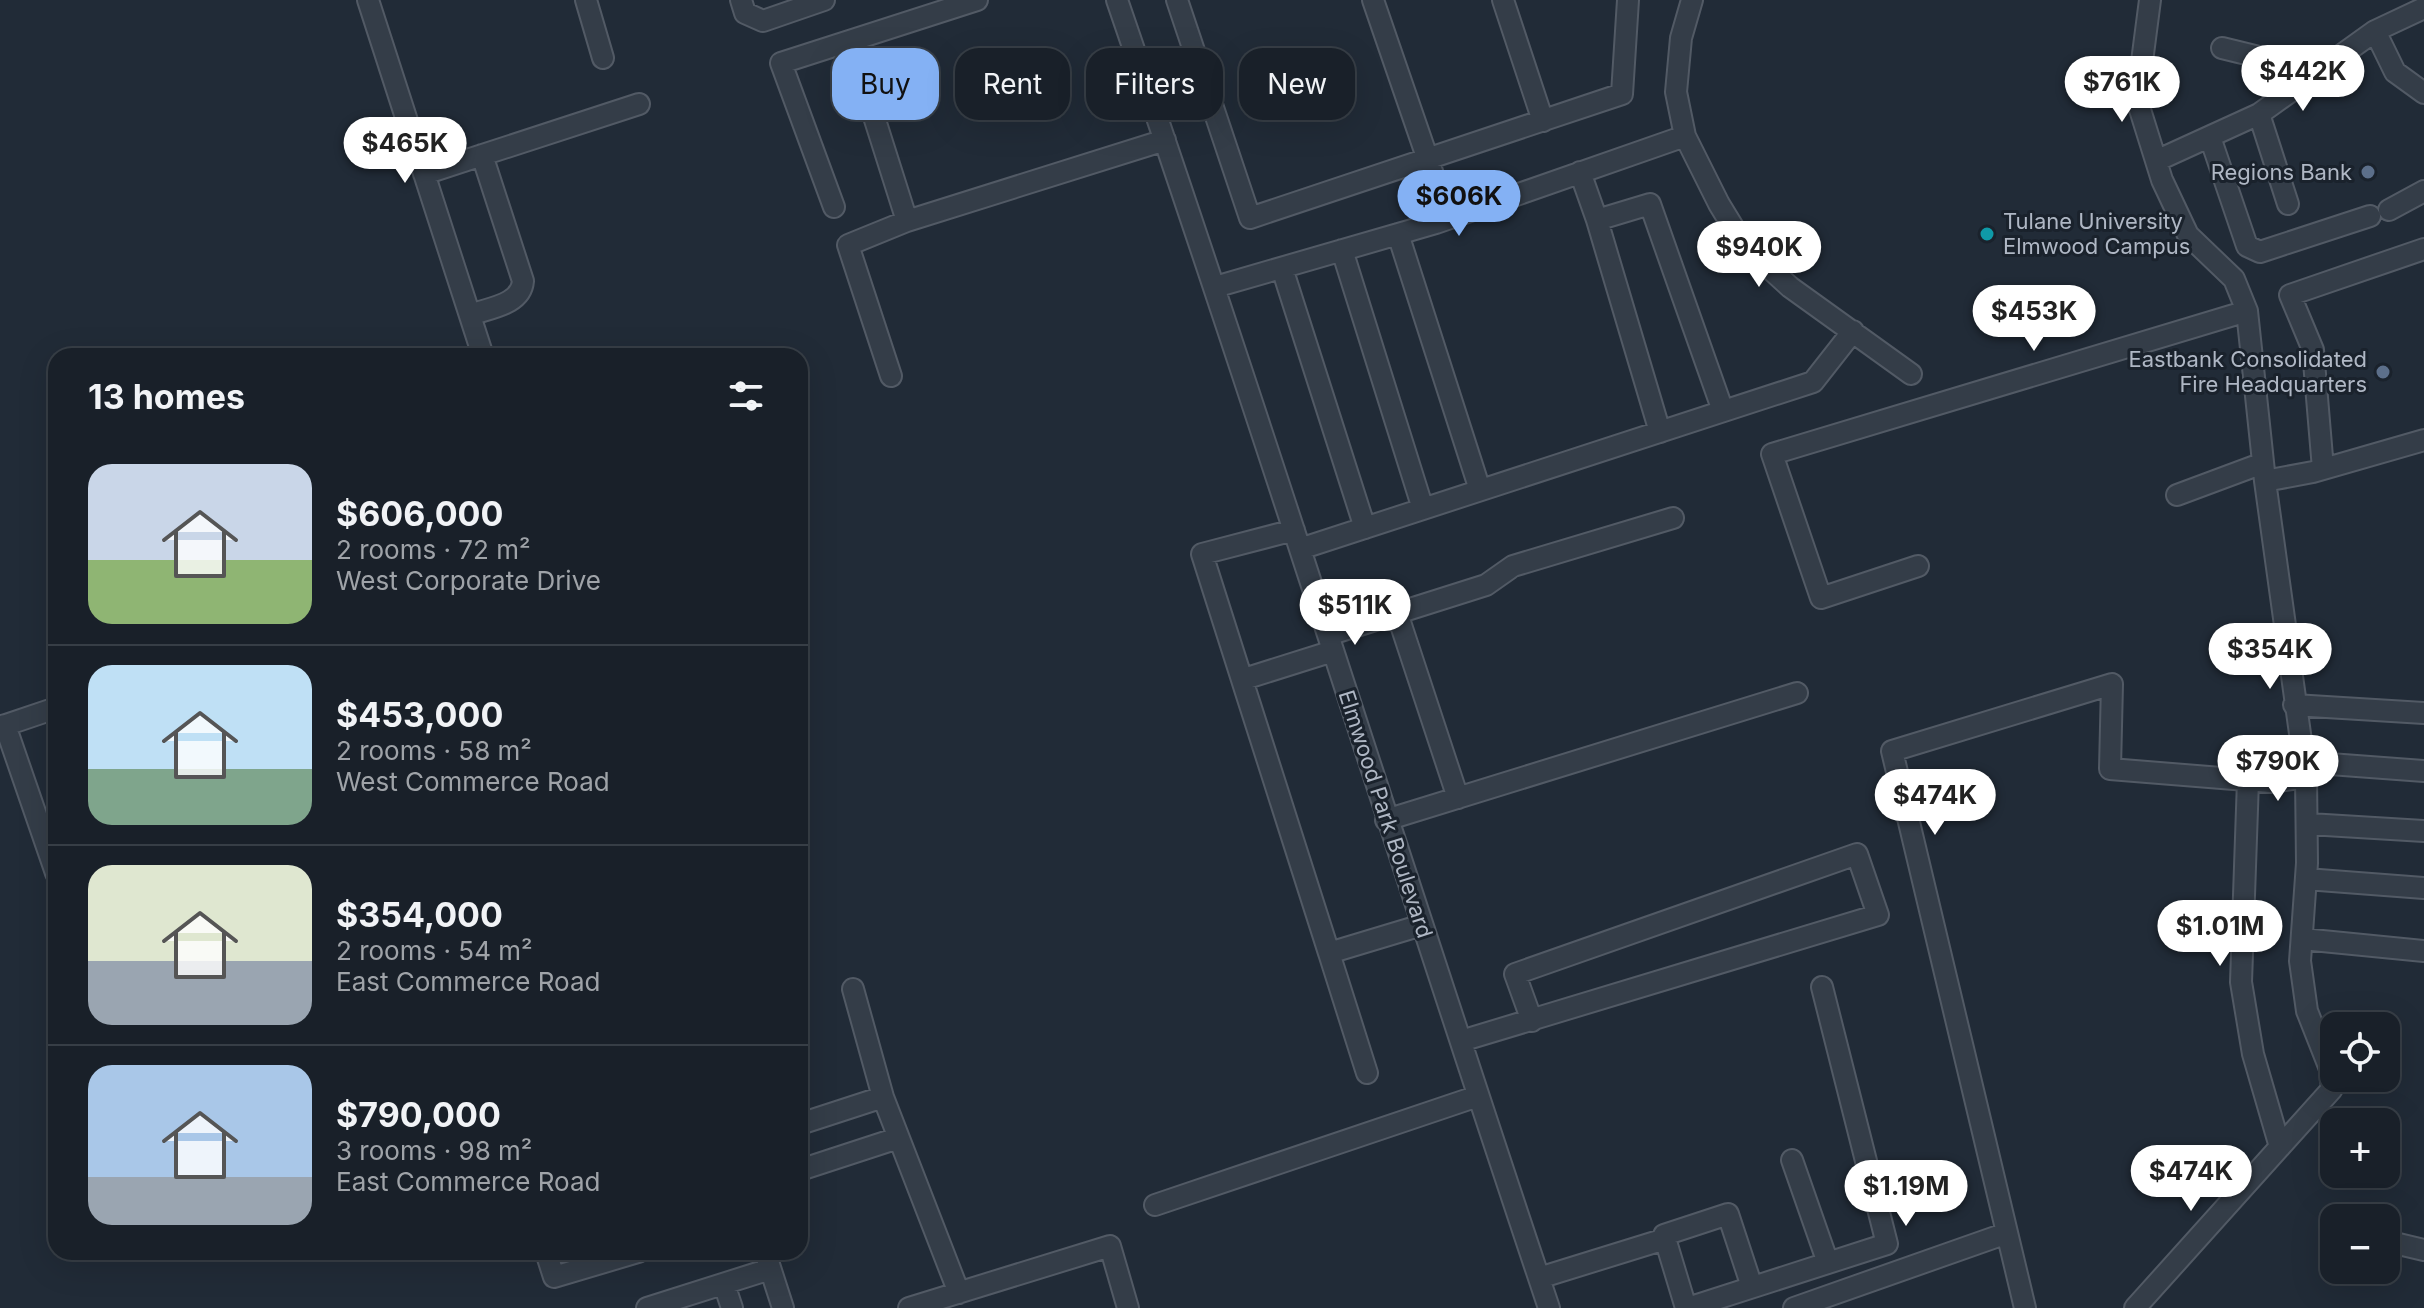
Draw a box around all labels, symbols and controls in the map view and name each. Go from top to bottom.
pin: $442K [2247,45,2359,113]
chip: Buy [832,48,939,120]
chip: Rent [955,48,1070,120]
chip: Filters [1086,48,1223,120]
chip: New [1239,48,1355,120]
text: $442K [2259,55,2347,86]
pin: $761K [2066,56,2178,124]
text: $761K [2083,66,2161,97]
pin: $465K [349,117,461,185]
text: $465K [362,127,448,158]
place label: Regions Bank [2211,159,2352,185]
marker: Regions Bank [2359,163,2377,181]
pin: $606K [1403,170,1515,238]
text: $606K [1415,180,1503,211]
place label: Tulane University Elmwood Campus [2003,208,2190,259]
pin: $940K [1703,221,1815,289]
marker: Tulane University Elmwood Campus [1978,225,1996,243]
text: $940K [1715,231,1803,262]
pin: $453K [1978,285,2090,353]
text: $453K [1991,295,2077,326]
place label: Eastbank Consolidated Fire Headquarters [2128,346,2367,397]
marker: Eastbank Consolidated Fire Headquarters [2374,363,2392,381]
icon: filters [724,374,768,418]
text: 13 homes [88,376,245,417]
text: $606,000 [336,493,503,534]
icon: home [152,496,248,592]
text: 2 rooms · 72 m² [336,534,530,565]
text: West Corporate Drive [336,565,601,596]
pin: $511K [1299,579,1411,647]
text: $511K [1318,589,1392,620]
pin: $354K [2214,623,2326,691]
text: $354K [2227,633,2313,664]
street label: Elmwood Park Boulevard [1334,687,1438,941]
text: $453,000 [336,694,503,735]
icon: home [152,697,248,793]
text: 2 rooms · 58 m² [336,735,532,766]
pin: $790K [2222,735,2334,803]
text: $790K [2235,745,2321,776]
text: West Commerce Road [336,766,610,797]
pin: $474K [1879,769,1991,837]
text: $474K [1893,779,1977,810]
text: $354,000 [336,894,503,935]
icon: home [152,897,248,993]
pin: $1.01M [2155,900,2285,968]
text: $1.01M [2175,910,2265,941]
text: 2 rooms · 54 m² [336,935,533,966]
text: East Commerce Road [336,966,600,997]
map controls [2320,1012,2400,1284]
button: locate [2320,1012,2400,1092]
text: $790,000 [336,1094,501,1135]
icon: home [152,1097,248,1193]
button: + [2320,1108,2400,1188]
text: 3 rooms · 98 m² [336,1135,532,1166]
pin: $474K [2135,1145,2247,1213]
text: $474K [2149,1155,2233,1186]
pin: $1.19M [1841,1160,1971,1228]
text: East Commerce Road [336,1166,600,1197]
text: $1.19M [1863,1170,1949,1201]
button: − [2320,1204,2400,1284]

